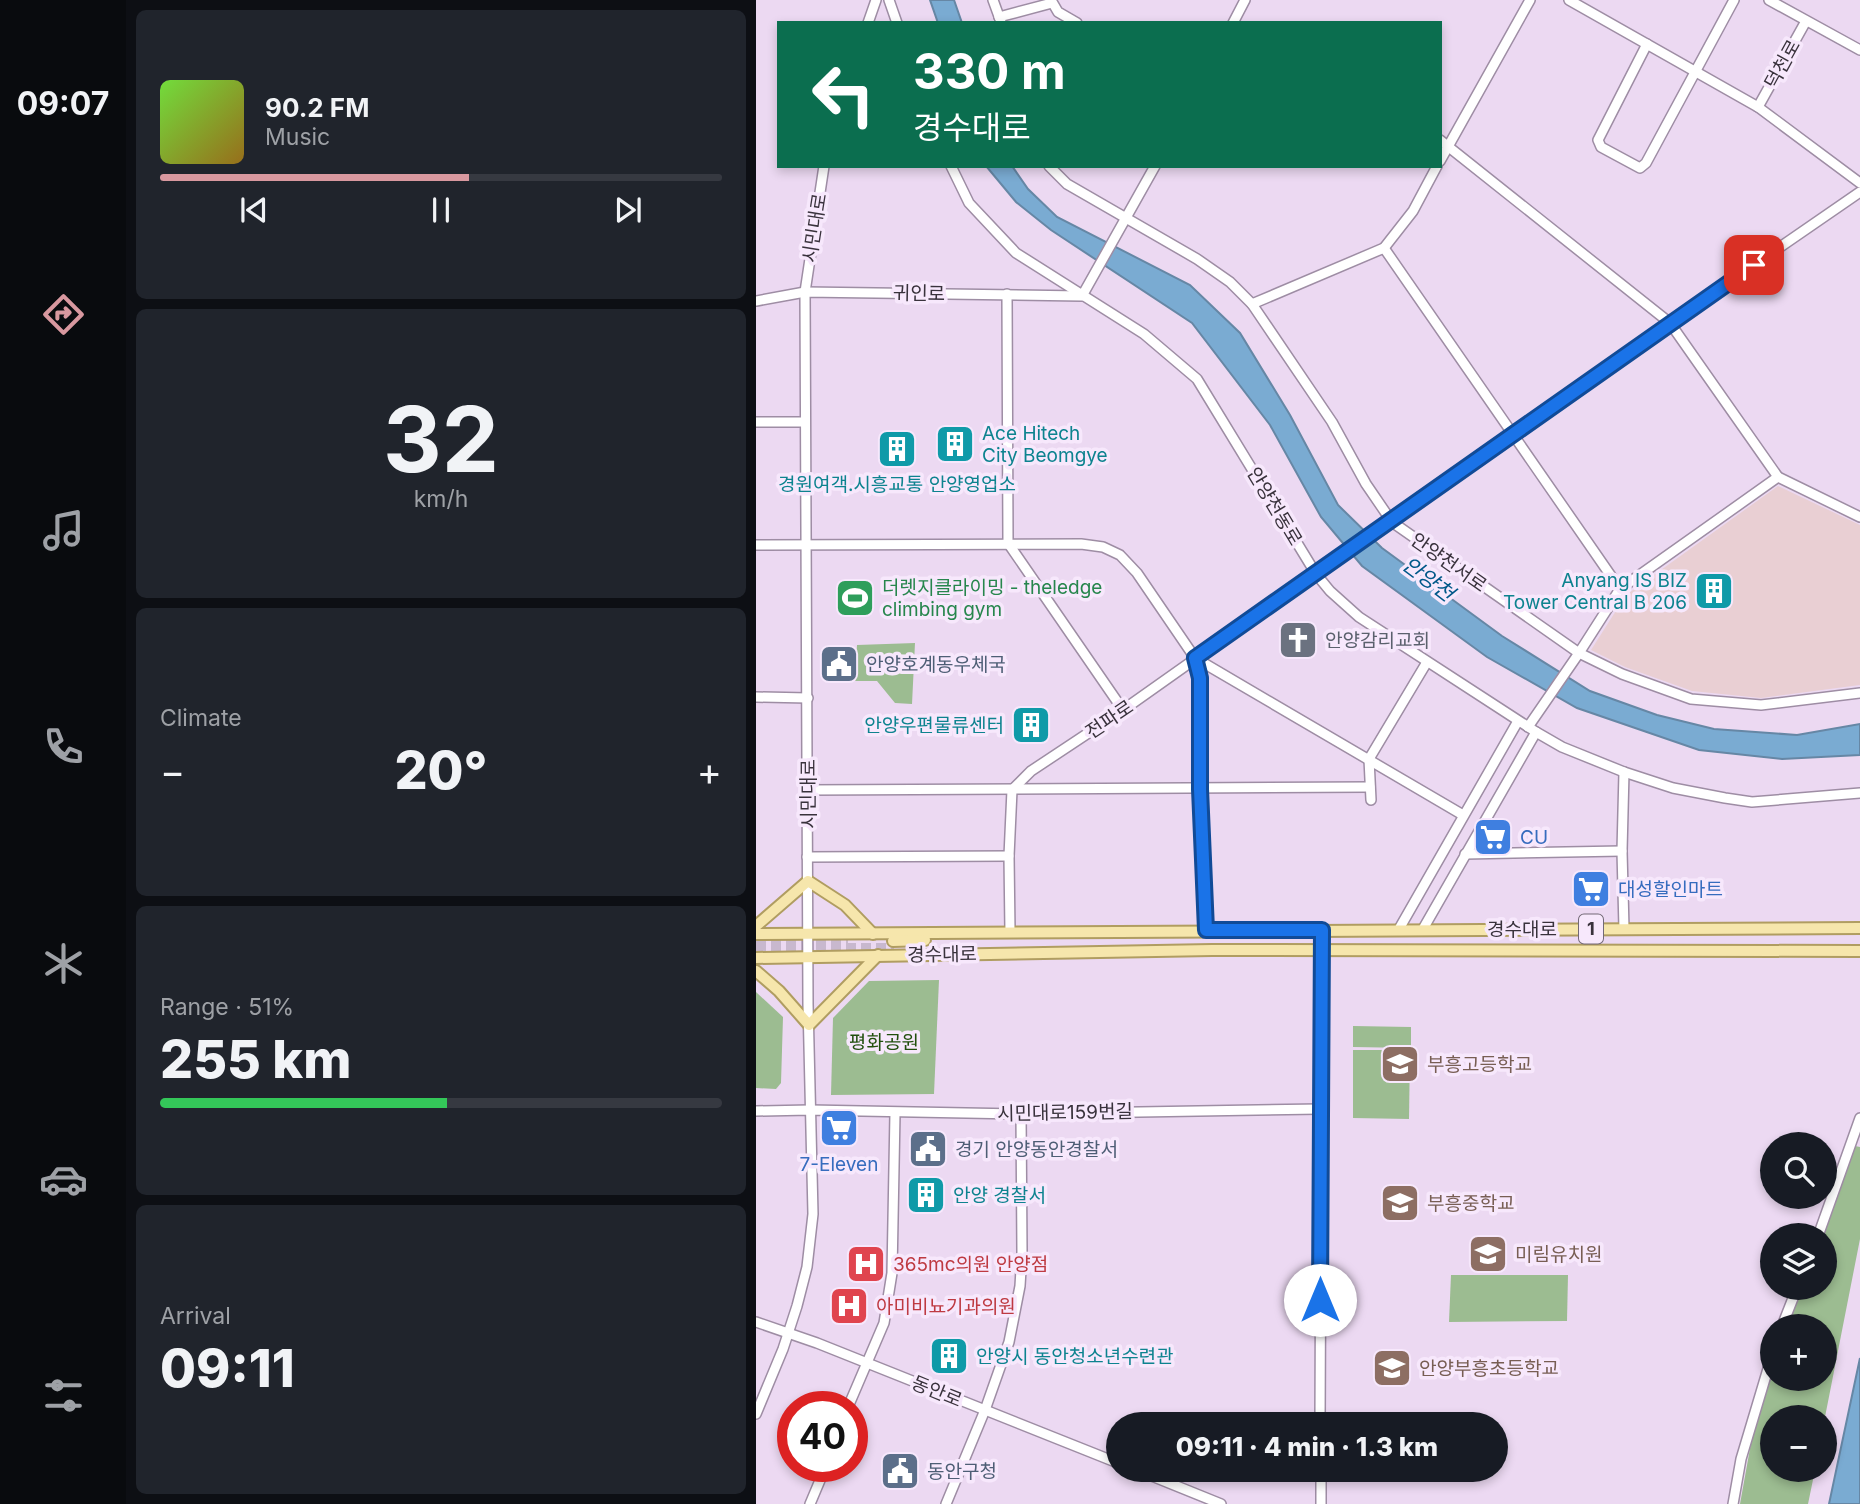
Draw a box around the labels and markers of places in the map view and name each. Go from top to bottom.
pin [1724,235,1784,295]
place label: Ace Hitech City Beomgye [982,422,1108,467]
building icon: Ace Hitech City Beomgye [934,423,976,465]
building icon: 경원여객.시흥교통 안양영업소 [876,428,918,470]
place label: 경원여객.시흥교통 안양영업소 [778,473,1016,496]
place label: Anyang IS BIZ Tower Central B 206 [1503,569,1687,614]
building icon: Anyang IS BIZ Tower Central B 206 [1693,570,1735,612]
place label: 더렛지클라이밍 - theledge climbing gym [882,576,1102,621]
sports icon: 더렛지클라이밍 - theledge climbing gym [834,577,876,619]
church icon: 안양감리교회 [1277,619,1319,661]
place label: 안양감리교회 [1325,629,1430,652]
public building icon: 안양호계동우체국 [818,643,860,685]
place label: 안양호계동우체국 [866,653,1006,676]
building icon: 안양우편물류센터 [1010,704,1052,746]
place label: 안양우편물류센터 [864,714,1004,737]
supermarket icon: CU [1472,816,1514,858]
place label: CU [1520,826,1548,849]
supermarket icon: 대성할인마트 [1570,868,1612,910]
place label: 대성할인마트 [1618,878,1723,901]
school or university icon: 부흥고등학교 [1379,1043,1421,1085]
place label: 부흥고등학교 [1427,1053,1532,1076]
supermarket icon: 7-Eleven [818,1107,860,1149]
public building icon: 경기 안양동안경찰서 [907,1128,949,1170]
place label: 경기 안양동안경찰서 [955,1138,1118,1161]
place label: 7-Eleven [800,1153,878,1176]
building icon: 안양 경찰서 [905,1174,947,1216]
school or university icon: 부흥중학교 [1379,1182,1421,1224]
place label: 안양 경찰서 [953,1184,1046,1207]
place label: 부흥중학교 [1427,1192,1514,1215]
school or university icon: 미림유치원 [1467,1233,1509,1275]
hospital icon: 365mc의원 안양점 [845,1243,887,1285]
place label: 미림유치원 [1515,1243,1602,1266]
place label: 365mc의원 안양점 [893,1253,1048,1276]
hospital icon: 아미비뇨기과의원 [828,1285,870,1327]
place label: 아미비뇨기과의원 [876,1295,1016,1318]
building icon: 안양시 동안청소년수련관 [928,1335,970,1377]
place label: 안양시 동안청소년수련관 [976,1345,1174,1368]
school or university icon: 안양부흥초등학교 [1371,1347,1413,1389]
place label: 안양부흥초등학교 [1419,1357,1559,1380]
public building icon: 동안구청 [879,1450,921,1492]
place label: 동안구청 [927,1460,997,1483]

